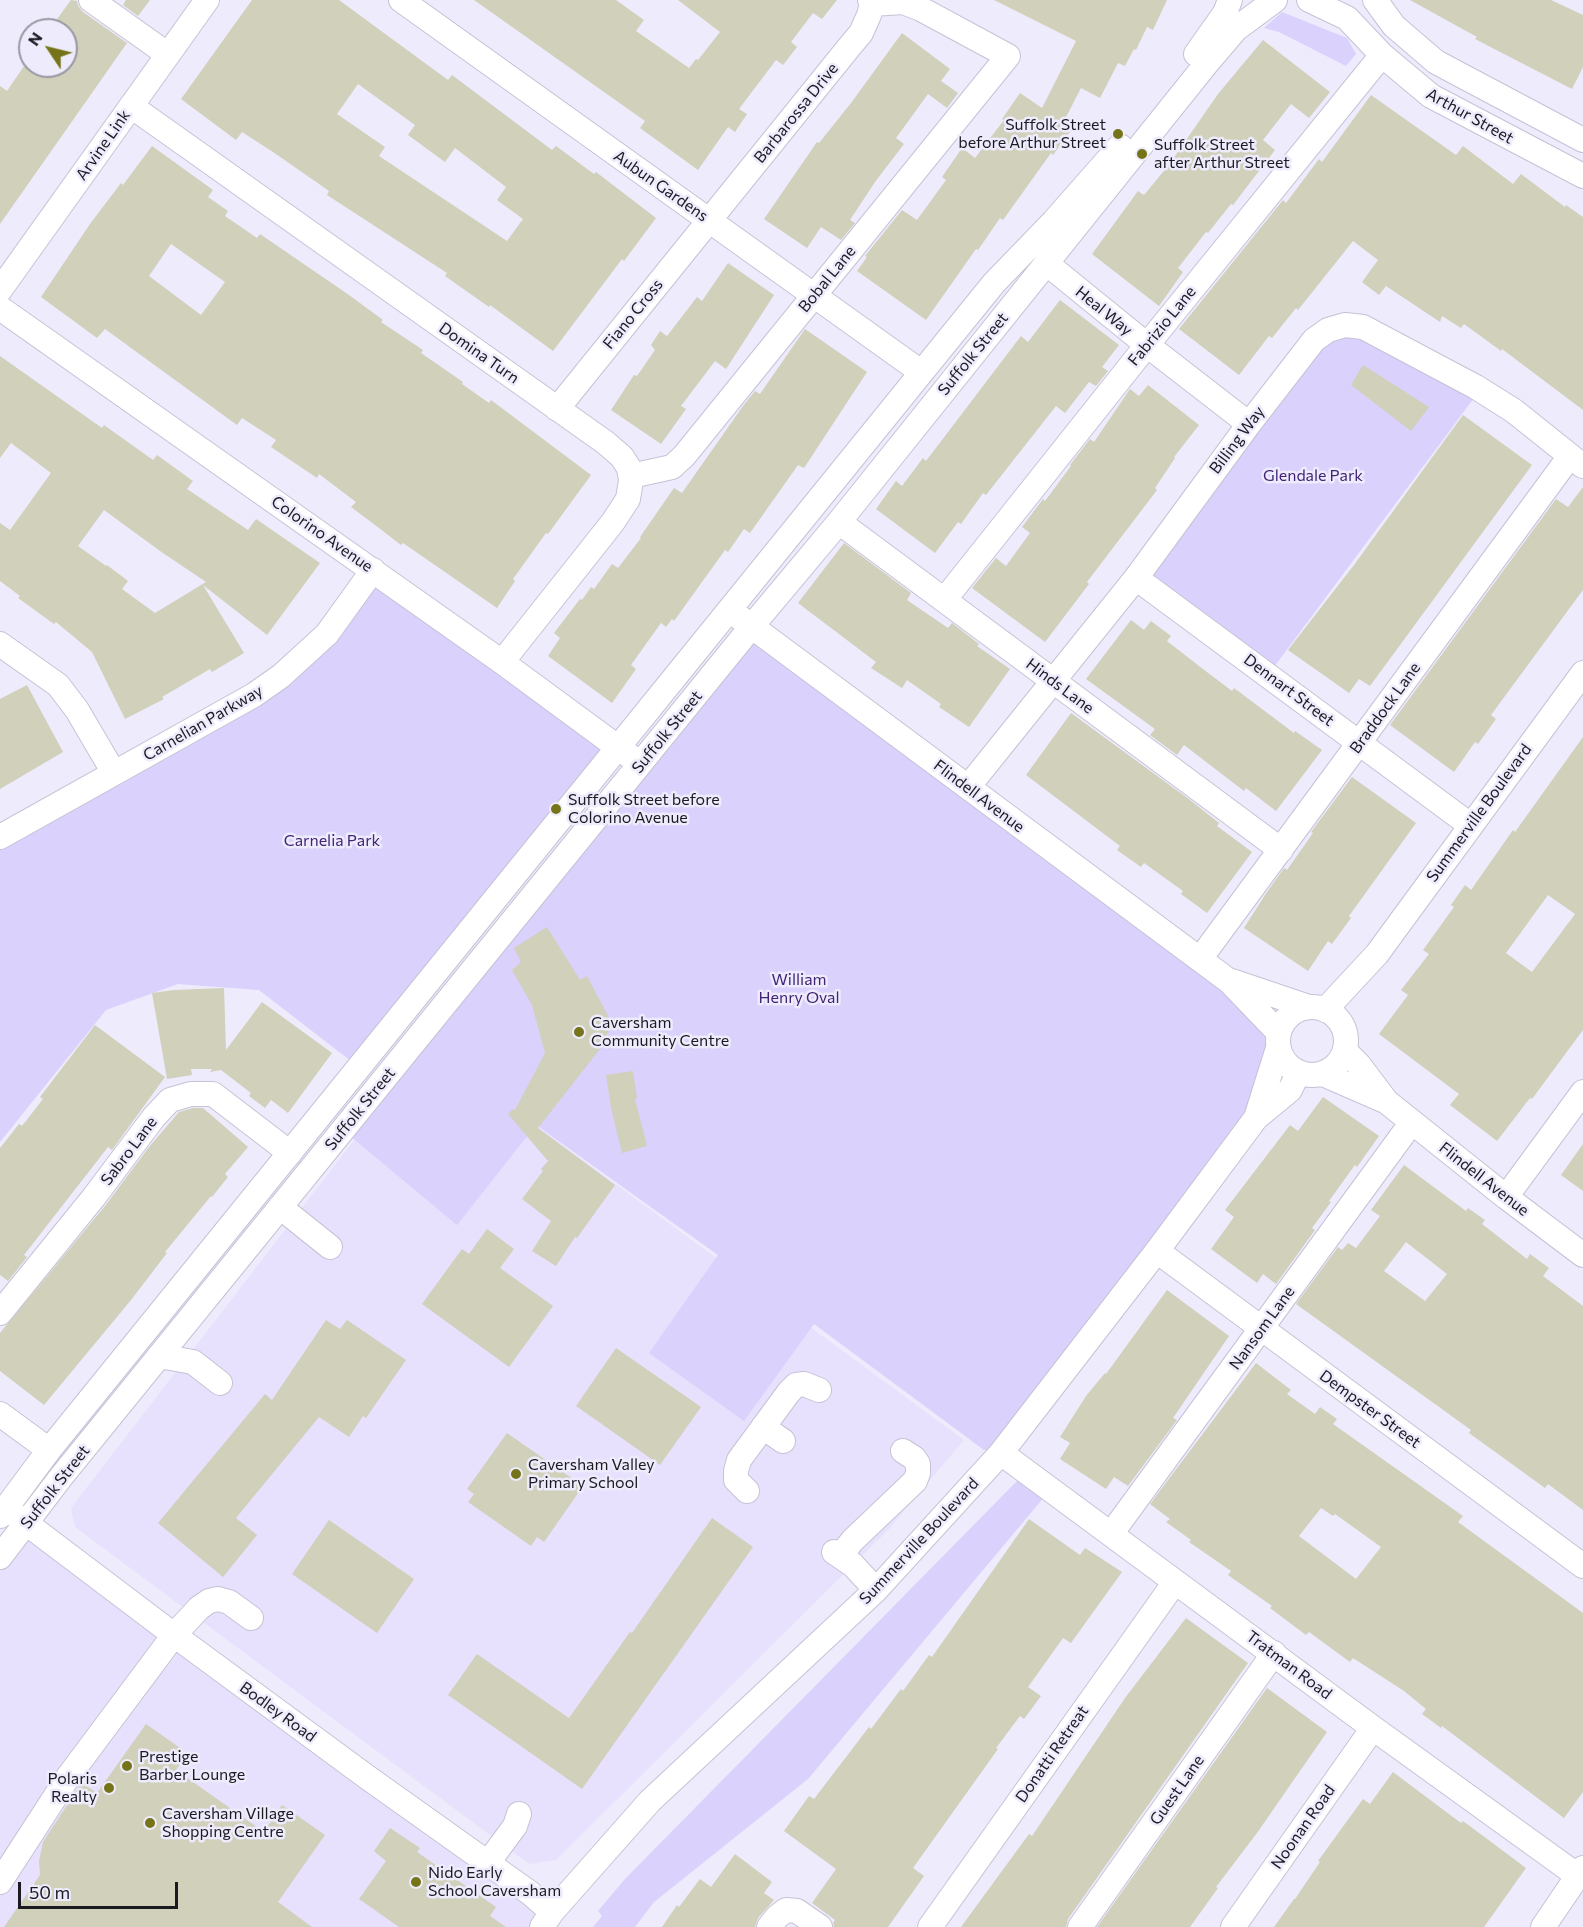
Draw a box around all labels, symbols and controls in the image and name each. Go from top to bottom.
north arrow [18,18,78,78]
text: N [23,28,46,49]
street label: Barbarossa Drive [750,59,842,167]
street label: Arthur Street [1423,84,1517,148]
street label: Arvine Link [72,106,134,184]
place label: Suffolk Street before Arthur Street [958,115,1106,153]
marker: Suffolk Street before Arthur Street [1111,127,1125,141]
place label: Suffolk Street after Arthur Street [1154,135,1290,173]
street label: Aubun Gardens [610,146,712,226]
marker: Suffolk Street after Arthur Street [1135,147,1149,161]
street label: Bobal Lane [794,242,860,316]
street label: Fiano Cross [599,275,667,353]
street label: Heal Way [1072,282,1136,340]
street label: Fabrizio Lane [1124,282,1200,370]
street label: Suffolk Street [934,309,1012,399]
street label: Domina Turn [435,318,523,388]
street label: Billing Way [1205,402,1269,478]
park label: Glendale Park [1263,466,1363,486]
street label: Colorino Avenue [267,492,377,576]
street label: Dennart Street [1240,650,1338,730]
street label: Hinds Lane [1022,654,1098,718]
street label: Braddock Lane [1346,659,1424,757]
street label: Carnelian Parkway [140,681,266,765]
street label: Suffolk Street [628,687,706,777]
street label: Summerville Boulevard [1422,740,1536,886]
street label: Flindell Avenue [930,756,1028,836]
place label: Suffolk Street before Colorino Avenue [568,790,720,828]
marker: Suffolk Street before Colorino Avenue [549,802,563,816]
park label: Carnelia Park [284,831,380,851]
park label: William Henry Oval [759,970,839,1008]
place label: Caversham Community Centre [591,1013,729,1051]
marker: Caversham Community Centre [572,1025,586,1039]
street label: Suffolk Street [321,1064,399,1154]
street label: Sabro Lane [97,1113,161,1189]
street label: Flindell Avenue [1435,1138,1533,1220]
street label: Nansom Lane [1225,1282,1299,1374]
street label: Dempster Street [1316,1366,1424,1452]
street label: Suffolk Street [16,1441,94,1533]
place label: Caversham Valley Primary School [528,1455,655,1493]
marker: Caversham Valley Primary School [509,1467,523,1481]
street label: Summerville Boulevard [855,1474,983,1608]
street label: Tratman Road [1242,1627,1336,1703]
street label: Bodley Road [236,1678,320,1746]
street label: Donatti Retreat [1012,1702,1092,1806]
place label: Prestige Barber Lounge [139,1747,245,1785]
street label: Guest Lane [1146,1751,1208,1829]
marker: Prestige Barber Lounge [120,1759,134,1773]
place label: Polaris Realty [47,1769,97,1807]
marker: Polaris Realty [102,1781,116,1795]
street label: Noonan Road [1267,1781,1339,1873]
place label: Caversham Village Shopping Centre [162,1804,294,1842]
marker: Caversham Village Shopping Centre [143,1816,157,1830]
place label: Nido Early School Caversham [428,1863,561,1901]
scale bar [21,1870,182,1908]
marker: Nido Early School Caversham [409,1875,423,1889]
text: 50 m [29,1881,70,1903]

